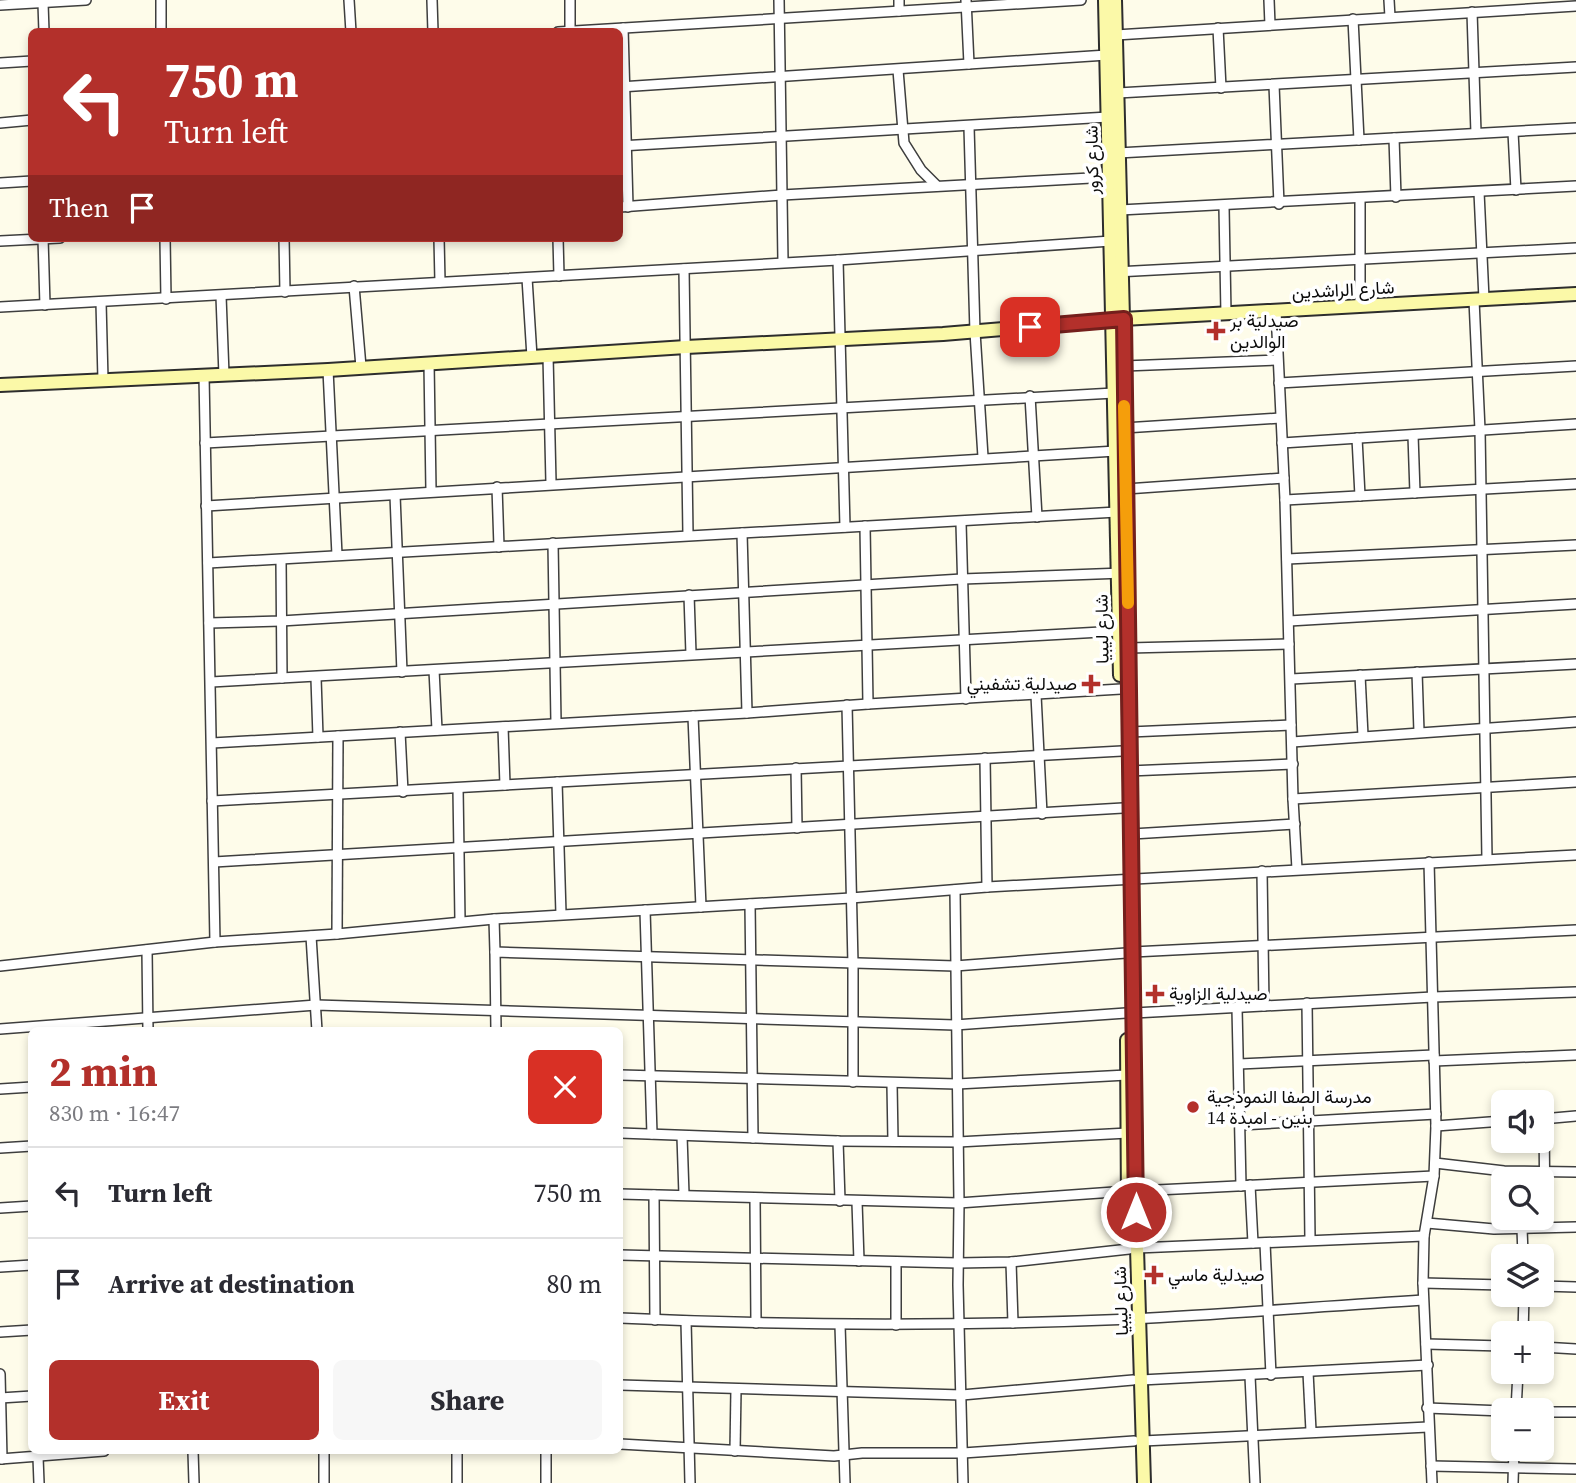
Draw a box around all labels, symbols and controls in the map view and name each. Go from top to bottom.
text: 750 m [164,46,299,113]
icon: left [49,56,140,147]
text: Turn left [164,110,288,154]
street label: شارع كرور [1078,125,1105,196]
icon: arrive [123,189,161,227]
text: Then [49,190,109,226]
street label: شارع الراشدين [1291,274,1395,305]
pin [1000,297,1060,357]
icon: arrive [1011,308,1049,346]
place label: صيدلية بر الوالدين [1229,308,1299,354]
marker: صيدلية بر الوالدين [1208,323,1224,339]
street label: شارع ليبيا [1088,594,1115,664]
place label: صيدلية تشفيني [967,671,1077,699]
marker: صيدلية تشفيني [1083,676,1099,692]
place label: صيدلية الزاوية [1169,981,1268,1006]
marker: صيدلية الزاوية [1147,986,1163,1002]
text: 2 min [49,1042,158,1100]
button: close [528,1050,602,1124]
place label: مدرسة الصفا النموذجية بنين - امبدة 14 [1207,1084,1372,1130]
map controls [1491,1090,1554,1461]
button: sound [1491,1090,1554,1153]
text: 830 m · 16:47 [49,1097,180,1129]
marker: مدرسة الصفا النموذجية بنين - امبدة 14 [1185,1099,1201,1115]
button: search [1491,1167,1554,1230]
icon: left [49,1174,87,1212]
text: Turn left [108,1175,212,1211]
text: 750 m [534,1175,602,1211]
position arrow [1099,1175,1173,1249]
button: layers [1491,1244,1554,1307]
place label: صيدلية ماسي [1168,1262,1265,1290]
icon: arrive [49,1265,87,1303]
text: Arrive at destination [108,1266,355,1302]
text: 80 m [547,1266,602,1302]
street label: شارع ليبيا [1107,1266,1134,1336]
marker: صيدلية ماسي [1146,1267,1162,1283]
button: + [1491,1321,1554,1384]
button: Exit [49,1360,319,1440]
button: Share [333,1360,602,1440]
button: − [1491,1398,1554,1461]

